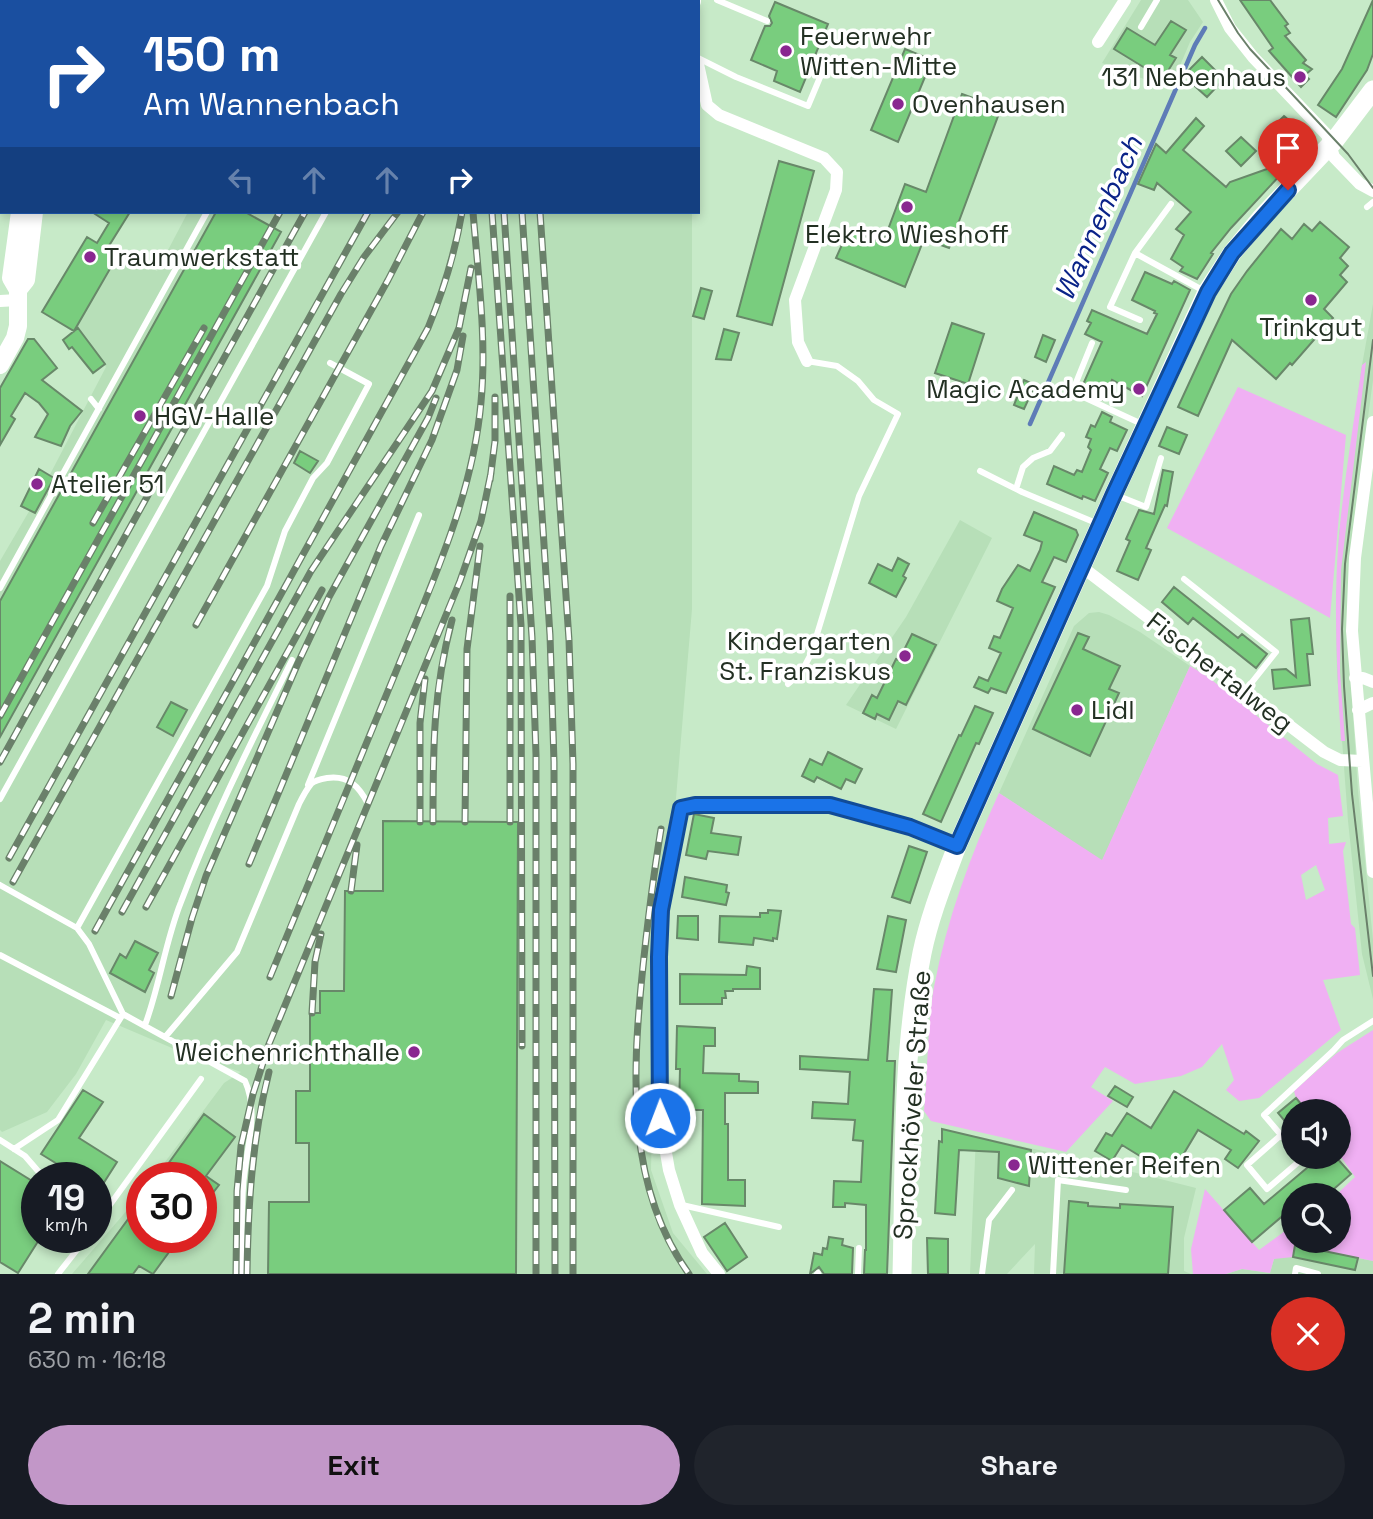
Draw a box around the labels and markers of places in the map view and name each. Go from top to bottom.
place label: Feuerwehr Witten-Mitte [800,19,957,83]
marker: Feuerwehr Witten-Mitte [778,43,794,59]
place label: 131 Nebenhaus [1101,60,1286,94]
marker: 131 Nebenhaus [1292,69,1308,85]
place label: Ovenhausen [912,87,1066,121]
marker: Ovenhausen [890,96,906,112]
pin [1258,118,1318,190]
marker: Elektro Wieshoff [899,199,915,215]
place label: Elektro Wieshoff [805,217,1009,251]
place label: Traumwerkstatt [104,240,299,274]
marker: Traumwerkstatt [82,249,98,265]
marker: Trinkgut [1303,292,1319,308]
place label: Trinkgut [1259,310,1363,344]
place label: Magic Academy [926,372,1125,406]
marker: Magic Academy [1131,381,1147,397]
place label: HGV-Halle [154,399,275,433]
marker: HGV-Halle [132,408,148,424]
place label: Atelier 51 [51,467,164,501]
marker: Atelier 51 [29,476,45,492]
place label: Kindergarten St. Franziskus [719,624,891,688]
marker: Kindergarten St. Franziskus [897,648,913,664]
place label: Lidl [1091,693,1135,727]
marker: Lidl [1069,702,1085,718]
place label: Weichenrichthalle [175,1035,400,1069]
marker: Weichenrichthalle [406,1044,422,1060]
place label: Wittener Reifen [1028,1148,1221,1182]
marker: Wittener Reifen [1006,1157,1022,1173]

